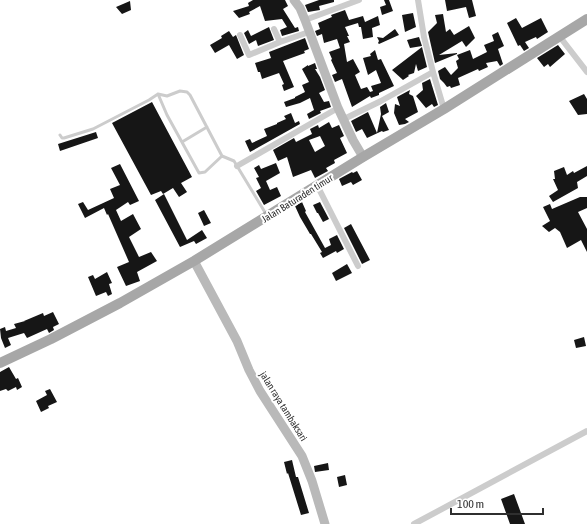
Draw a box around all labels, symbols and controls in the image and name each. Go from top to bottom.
street label: Jalan Baturaden timur [260,172,336,225]
street label: jalan raya tambaksari [257,369,309,443]
scale bar [451,490,543,516]
text: 100 m [457,497,484,511]

